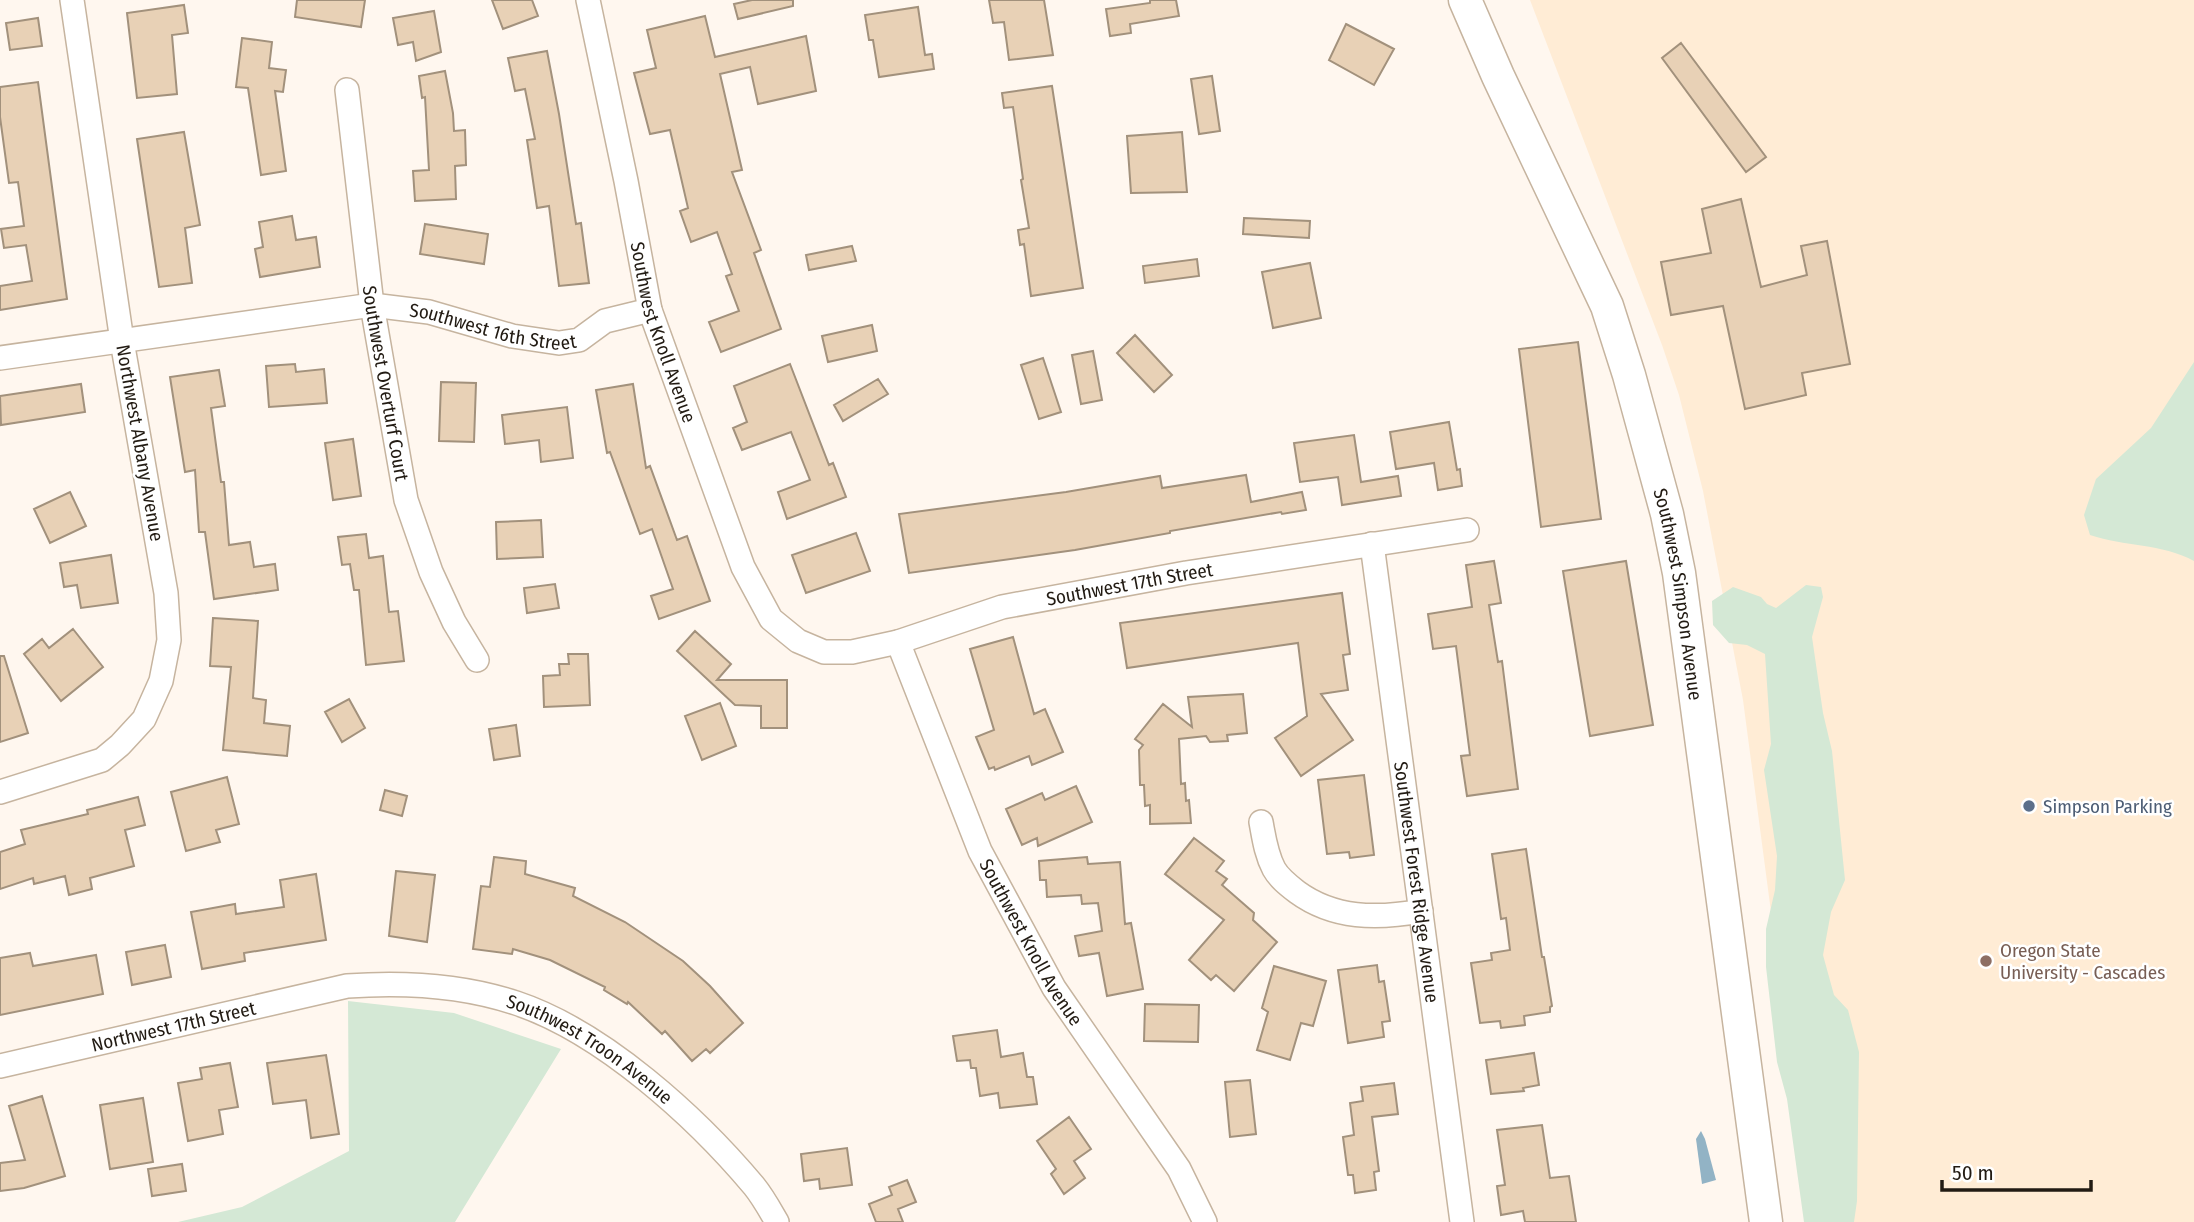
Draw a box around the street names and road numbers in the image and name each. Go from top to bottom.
street label: Southwest Knoll Avenue [626,240,701,426]
street label: Southwest Overturf Court [358,284,414,484]
street label: Southwest 16th Street [408,298,578,355]
street label: Northwest Albany Avenue [111,343,169,543]
street label: Southwest Simpson Avenue [1649,486,1707,702]
street label: Southwest 17th Street [1044,557,1215,610]
street label: Southwest Forest Ridge Avenue [1389,760,1444,1004]
street label: Southwest Knoll Avenue [975,855,1088,1030]
street label: Southwest Troon Avenue [504,989,678,1109]
street label: Northwest 17th Street [89,996,258,1056]

